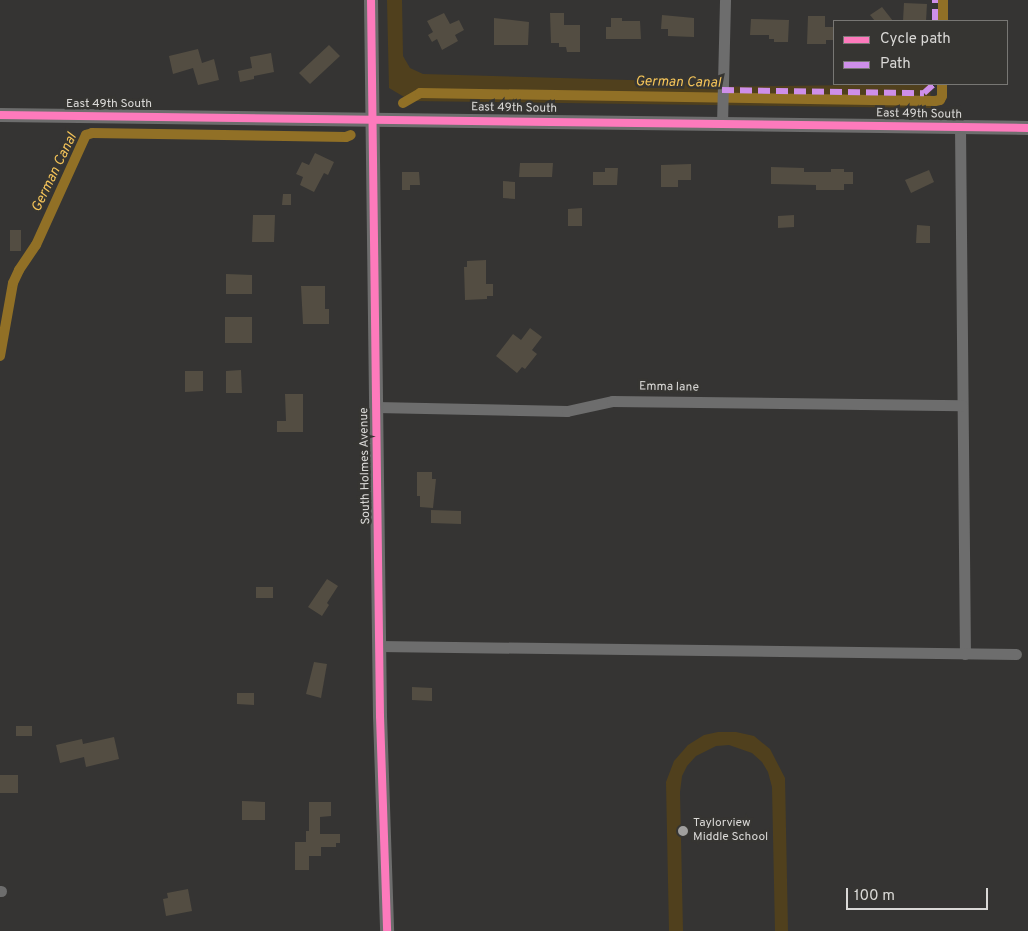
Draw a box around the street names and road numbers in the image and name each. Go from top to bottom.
street label: East 49th South [66,98,152,112]
street label: East 49th South [471,101,557,117]
street label: East 49th South [876,107,962,123]
street label: Emma lane [639,380,699,396]
street label: South Holmes Avenue [358,407,374,525]

